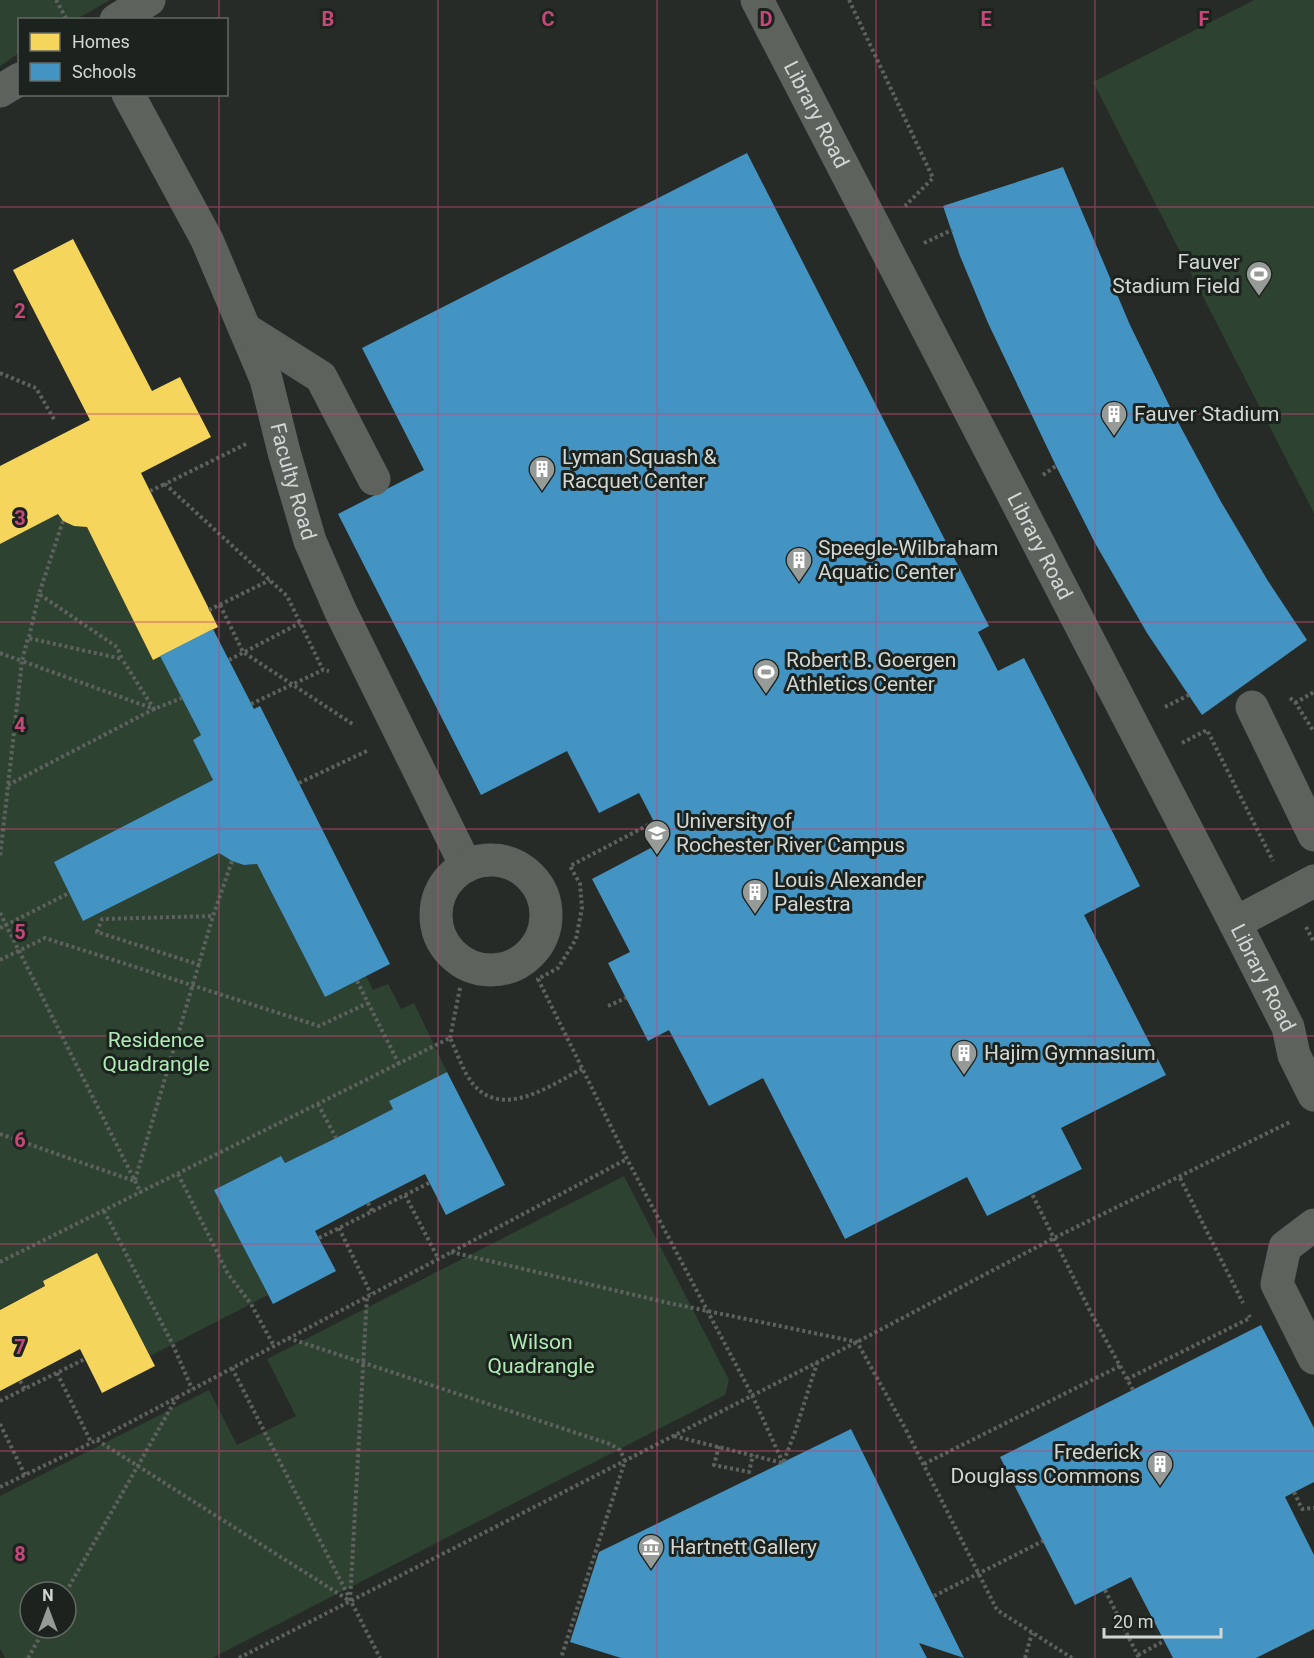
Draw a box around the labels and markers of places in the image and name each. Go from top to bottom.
place label: Fauver Stadium Field [1112,250,1240,298]
sports icon: Fauver Stadium Field [1244,259,1274,297]
building icon: Fauver Stadium [1099,399,1129,437]
place label: Fauver Stadium [1134,402,1279,426]
place label: Lyman Squash & Racquet Center [562,445,717,493]
building icon: Lyman Squash & Racquet Center [527,454,557,492]
place label: Speegle-Wilbraham Aquatic Center [818,536,999,584]
building icon: Speegle-Wilbraham Aquatic Center [784,545,814,583]
place label: Robert B. Goergen Athletics Center [786,648,956,696]
sports icon: Robert B. Goergen Athletics Center [751,657,781,695]
place label: University of Rochester River Campus [676,809,905,857]
school or university icon: University of Rochester River Campus [642,818,672,856]
place label: Louis Alexander Palestra [774,868,924,916]
building icon: Louis Alexander Palestra [740,877,770,915]
building icon: Hajim Gymnasium [949,1038,979,1076]
place label: Hajim Gymnasium [984,1041,1156,1065]
place label: Frederick Douglass Commons [951,1440,1140,1488]
building icon: Frederick Douglass Commons [1145,1449,1175,1487]
museum icon: Hartnett Gallery [636,1532,666,1570]
place label: Hartnett Gallery [670,1535,817,1559]

